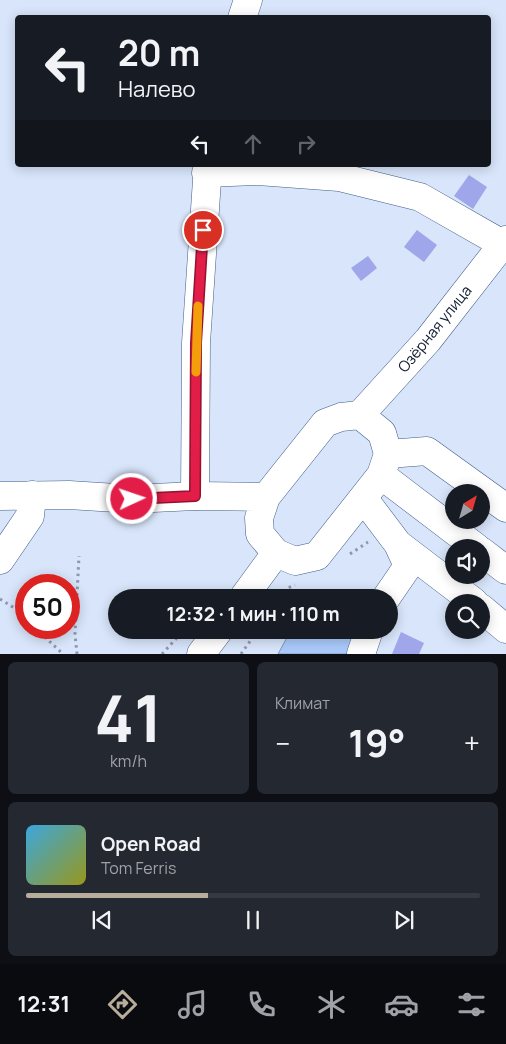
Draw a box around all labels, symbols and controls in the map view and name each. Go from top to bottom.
text: 20 m [118,29,200,77]
icon: left [35,35,100,100]
text: Налево [118,74,196,104]
icon: left [186,130,214,158]
icon: ahead [239,130,267,158]
icon: right [292,130,320,158]
pin [182,209,224,251]
icon: arrive [189,216,217,244]
street label: Озёрная улица [393,281,476,377]
position arrow [105,472,157,524]
north arrow [445,484,490,529]
map controls [445,484,490,639]
button: sound [445,539,490,584]
speed limit sign: 50 [15,574,80,639]
button: search [445,594,490,639]
text: 12:32 · 1 мин · 110 m [166,601,340,627]
text: 41 [94,673,163,762]
text: Климат [275,692,330,714]
text: 19° [348,716,406,768]
text: − [275,724,290,762]
text: + [464,724,480,762]
text: km/h [110,750,147,772]
text: Open Road [101,831,201,857]
text: Tom Ferris [101,857,176,879]
icon: previous [88,906,116,934]
icon: pause [239,906,267,934]
icon: next [390,906,418,934]
icon: directions [105,987,140,1022]
icon: music [175,987,210,1022]
icon: phone [244,987,279,1022]
icon: climate [314,987,349,1022]
icon: car [384,987,419,1022]
icon: filters [454,987,489,1022]
text: 12:31 [17,989,70,1019]

